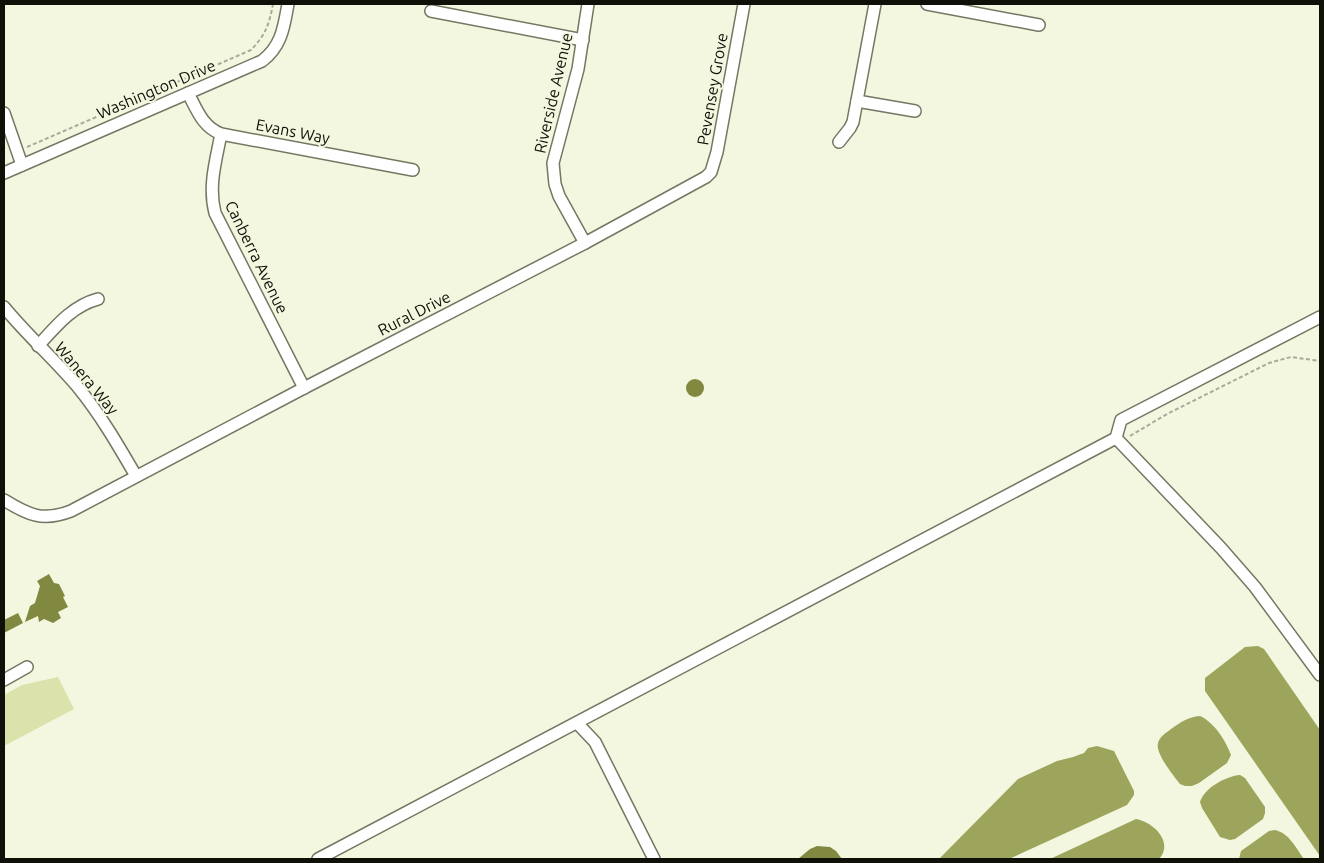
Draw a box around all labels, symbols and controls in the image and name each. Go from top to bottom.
street label: Riverside Avenue [530,31,576,155]
street label: Pevensey Grove [693,32,731,146]
street label: Washington Drive [94,56,218,122]
street label: Evans Way [254,115,332,147]
street label: Canberra Avenue [222,198,292,316]
street label: Rural Drive [375,287,453,339]
street label: Wanera Way [51,338,123,418]

